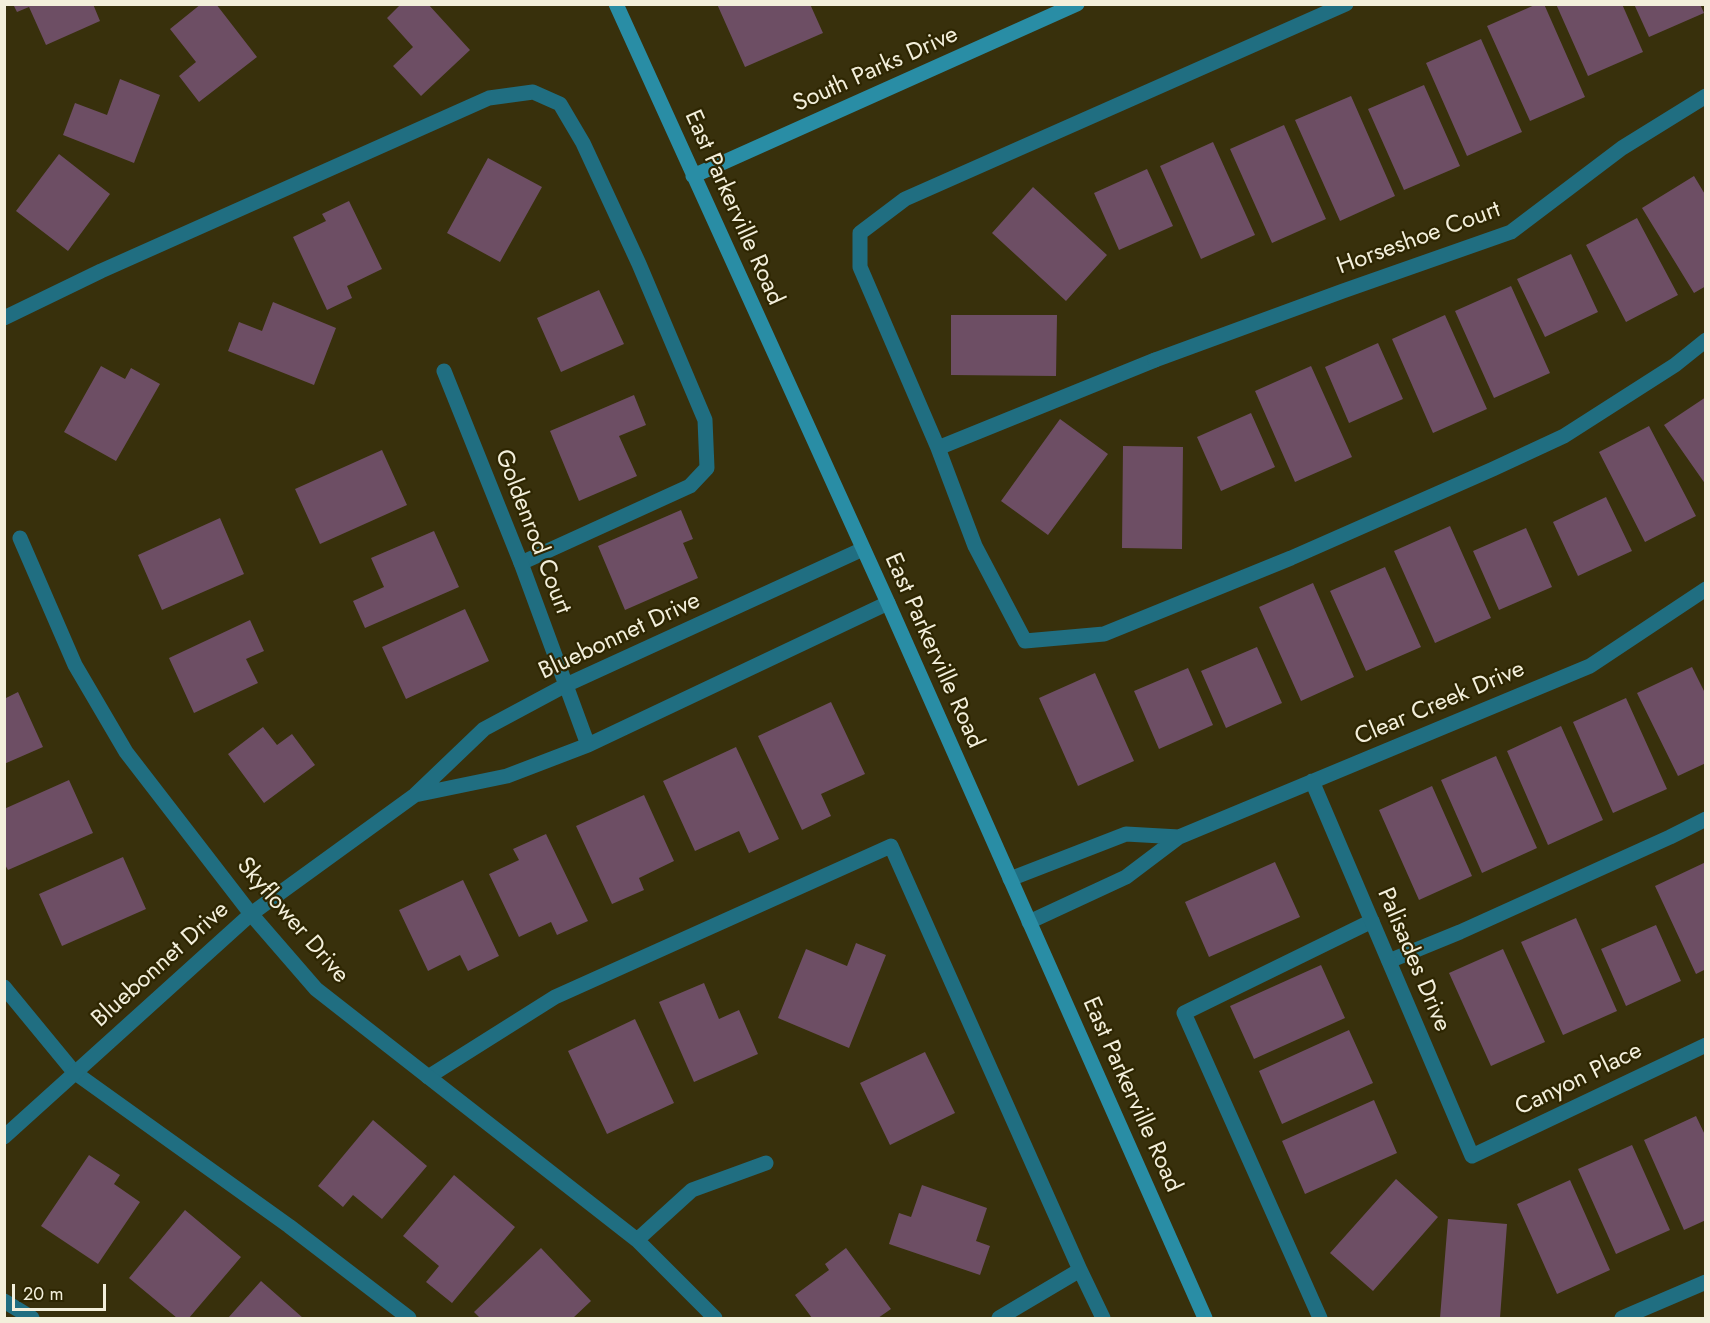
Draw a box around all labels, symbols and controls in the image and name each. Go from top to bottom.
street label: South Parks Drive [789,21,963,119]
street label: East Parkerville Road [677,106,789,310]
street label: Horseshoe Court [1333,196,1505,282]
street label: Goldenrod Court [487,446,577,618]
street label: East Parkerville Road [877,549,989,753]
street label: Bluebonnet Drive [535,587,705,687]
street label: Clear Creek Drive [1351,655,1529,753]
street label: Skyflower Drive [230,852,354,990]
street label: Palisades Drive [1370,884,1456,1036]
street label: Bluebonnet Drive [87,896,235,1034]
street label: East Parkerville Road [1075,993,1187,1197]
street label: Canyon Place [1511,1037,1647,1123]
scale bar [15,1272,110,1310]
text: 20 m [23,1281,63,1307]

